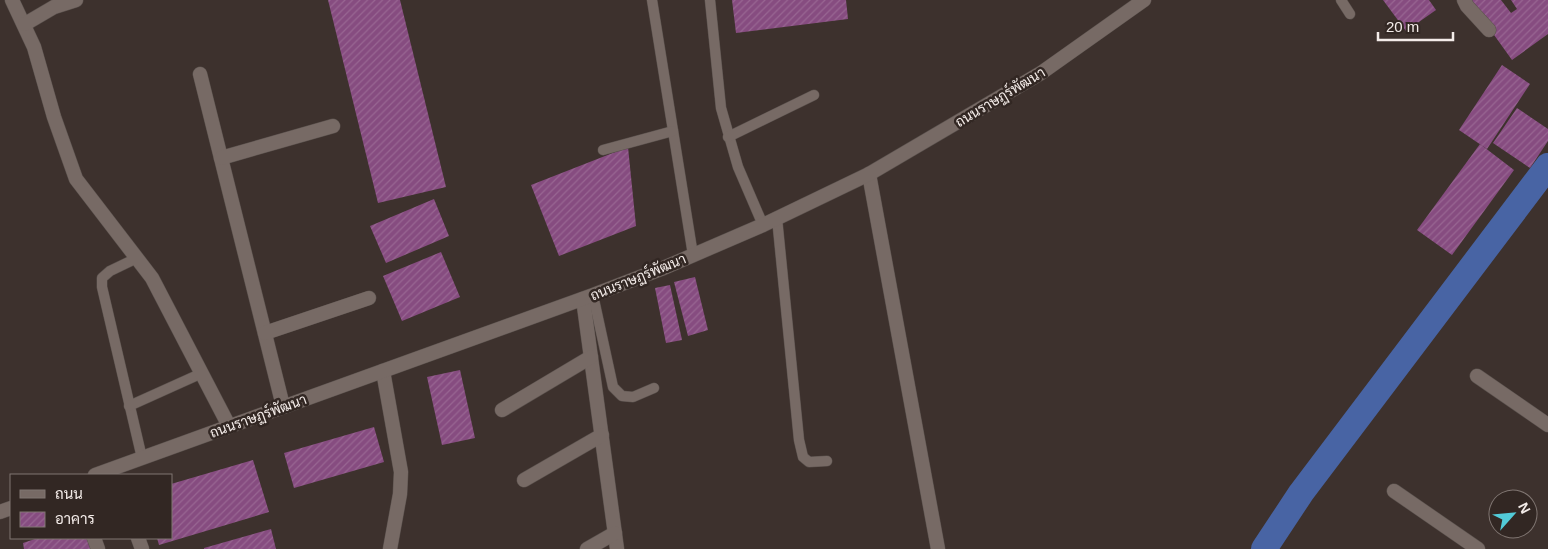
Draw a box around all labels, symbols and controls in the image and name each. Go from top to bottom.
scale bar [1378,10,1453,42]
text: 20 m [1386,18,1419,35]
street label: ถนนราษฏร์พัฒนา [952,63,1048,131]
street label: ถนนราษฏร์พัฒนา [587,250,689,304]
street label: ถนนราษฏร์พัฒนา [207,390,309,442]
legend [10,474,172,539]
text: ถนน [55,485,83,502]
north arrow [1488,489,1538,539]
text: N [1515,500,1534,516]
text: อาคาร [55,510,95,527]

